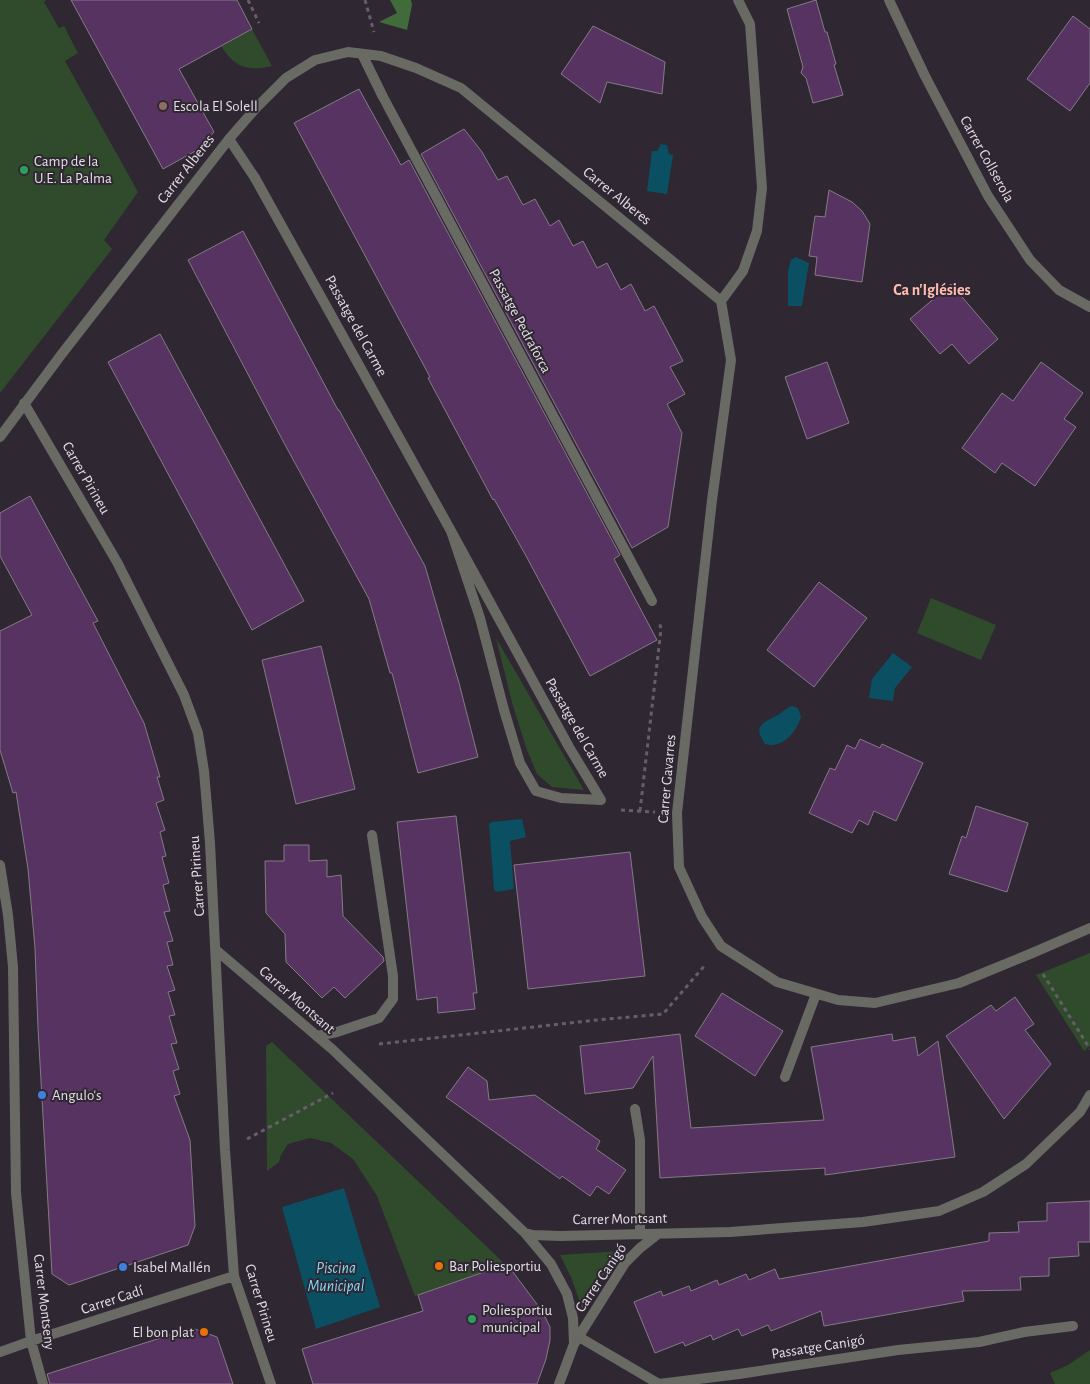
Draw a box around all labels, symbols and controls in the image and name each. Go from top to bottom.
place label: Escola El Solell [173,99,258,114]
marker: Escola El Solell [157,100,169,112]
street label: Carrer Collserola [957,113,1017,205]
street label: Carrer Alberes [155,132,217,206]
place label: Camp de la U.E. La Palma [34,154,112,186]
marker: Camp de la U.E. La Palma [18,164,30,176]
street label: Carrer Alberes [580,164,654,228]
street label: Passatge Pedraforca [486,266,554,376]
street label: Passatge del Carme [322,273,390,379]
district label: Ca n'Iglésies [893,282,971,298]
street label: Carrer Pirineu [59,439,113,517]
street label: Passatge del Carme [542,675,612,781]
street label: Carrer Gavarres [656,734,678,824]
street label: Carrer Pirineu [187,835,207,917]
street label: Carrer Montsant [256,963,338,1037]
place label: Angulo's [52,1088,102,1103]
marker: Angulo's [36,1089,48,1101]
street label: Carrer Montsant [573,1211,668,1227]
street label: Carrer Canigó [573,1241,629,1315]
street label: Carrer Montseny [31,1253,57,1351]
place label: Bar Poliesportiu [449,1259,542,1274]
place label: Isabel Mallén [133,1260,211,1275]
water label: Piscina Municipal [307,1260,365,1295]
marker: Bar Poliesportiu [433,1260,445,1272]
marker: Isabel Mallén [117,1261,129,1273]
street label: Carrer Pirineu [242,1262,280,1344]
street label: Carrer Cadí [79,1283,145,1317]
place label: Poliesportiu municipal [482,1303,552,1335]
marker: Poliesportiu municipal [466,1313,478,1325]
place label: El bon plat [132,1325,194,1340]
marker: El bon plat [198,1326,210,1338]
street label: Passatge Canigó [770,1332,866,1362]

